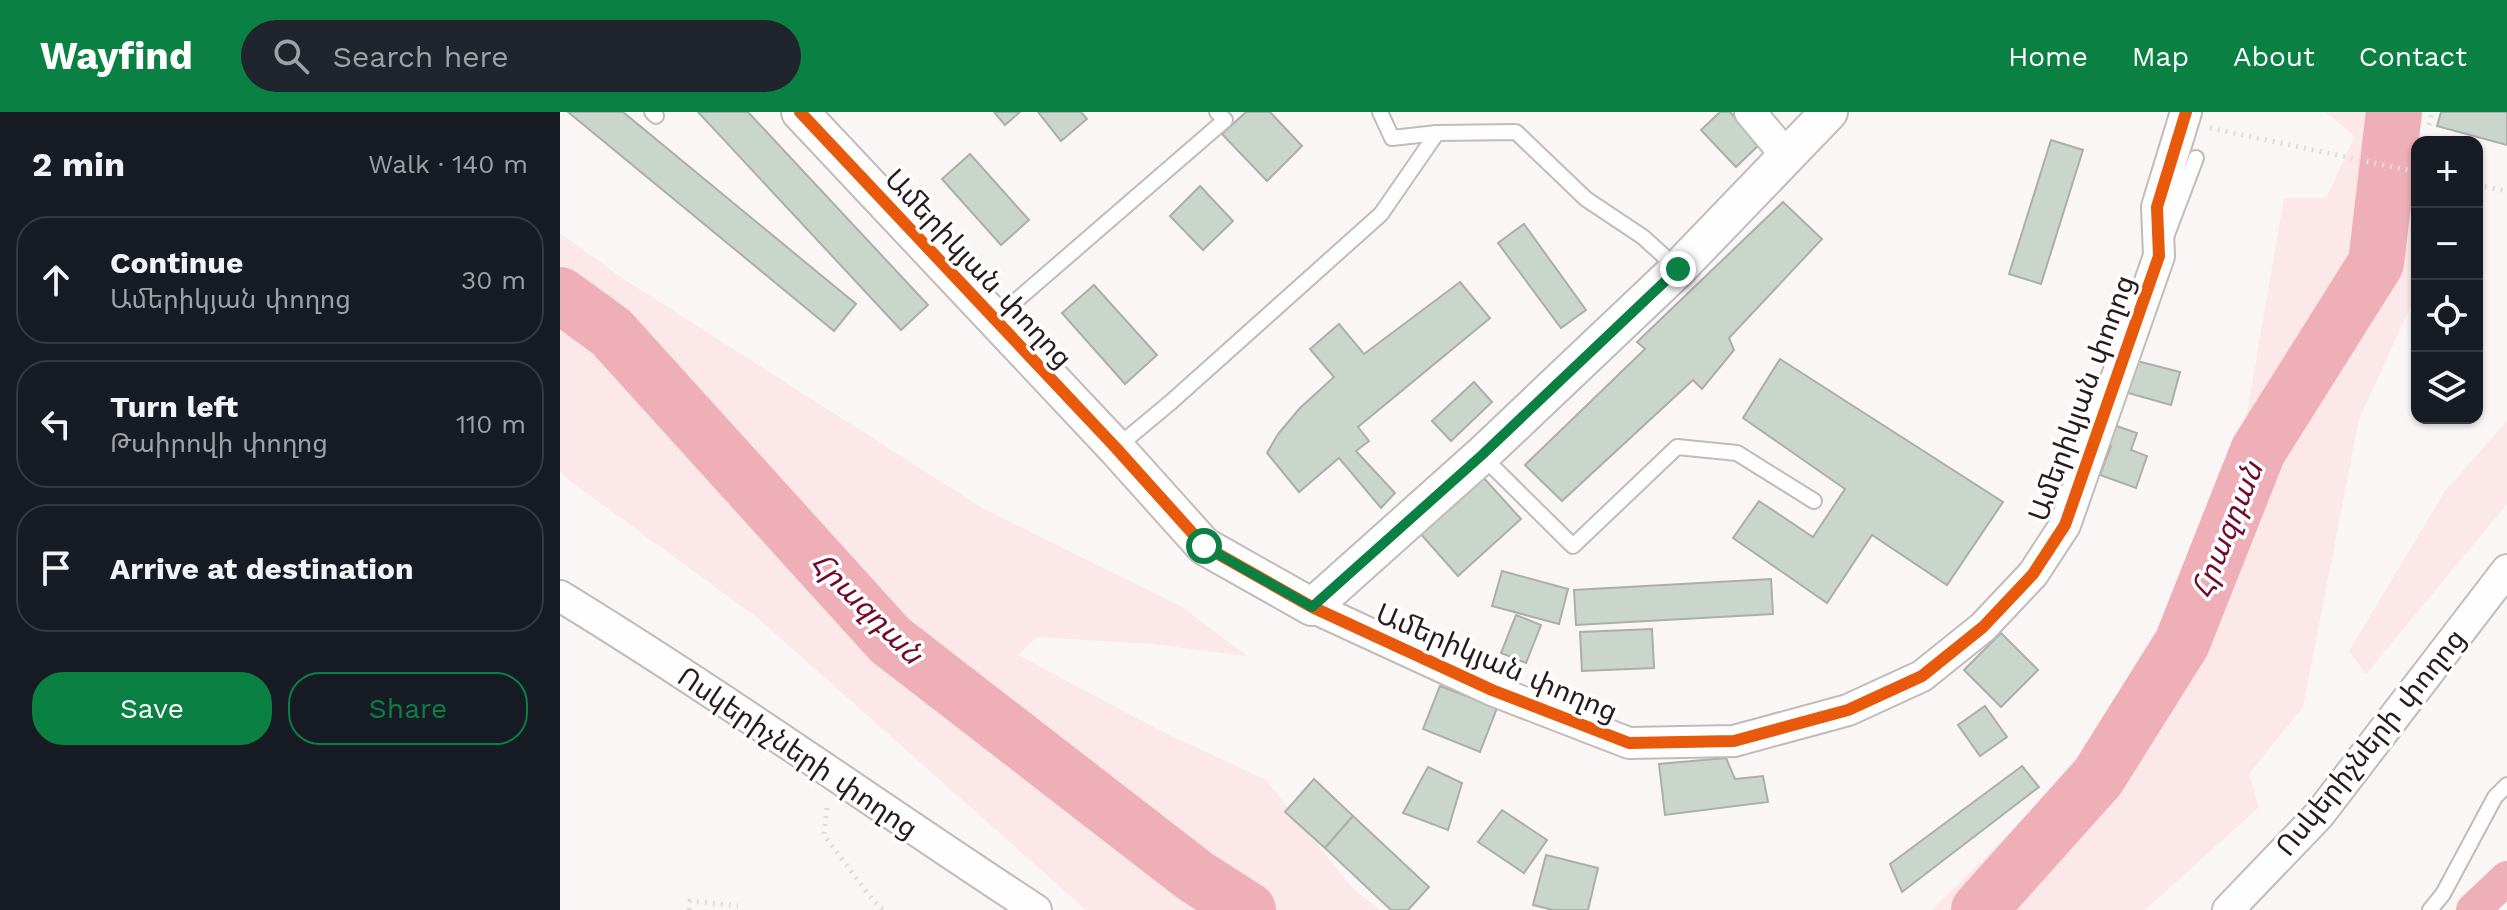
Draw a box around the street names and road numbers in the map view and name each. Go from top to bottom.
street label: Ամերիկյան փողոց [878,162,1079,374]
street label: Ամերիկյան փողոց [2022,271,2141,526]
street label: Ամերիկյան փողոց [1371,597,1623,728]
street label: Ոսկերիչների փողոց [2269,622,2472,862]
street label: Ոսկերիչների փողոց [671,660,924,845]

